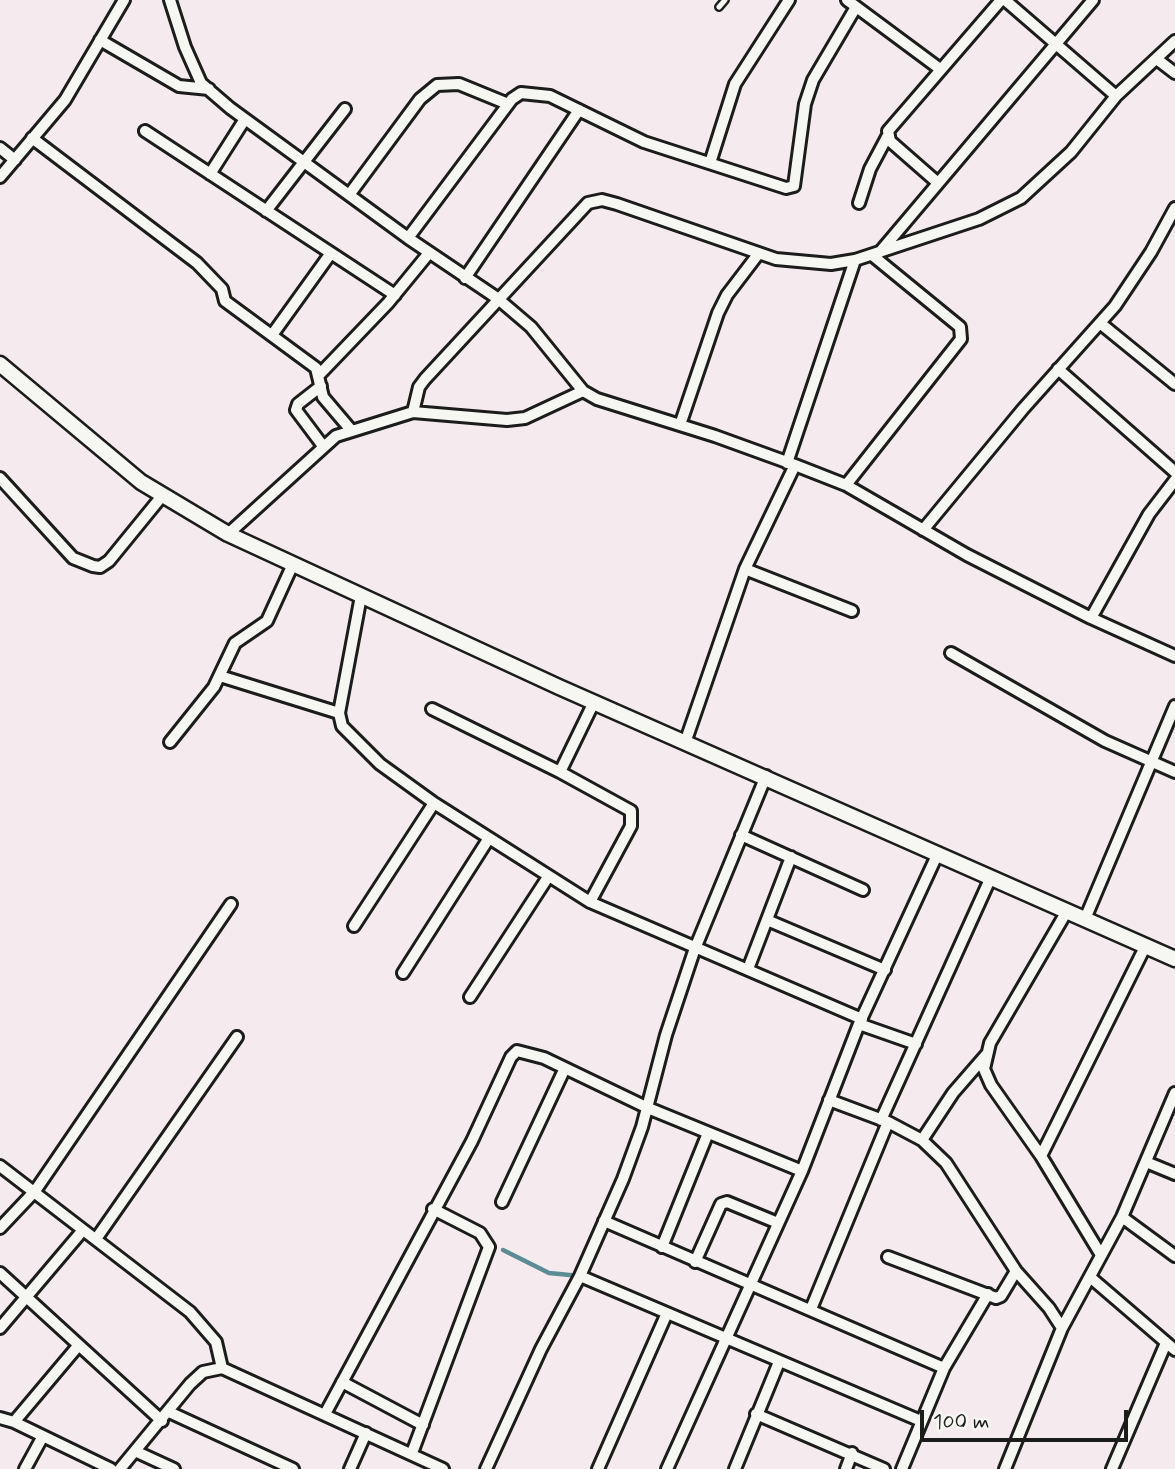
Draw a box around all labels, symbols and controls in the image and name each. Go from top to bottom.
scale bar [923,1396,1131,1440]
text: 100 m [933,1408,989,1436]

